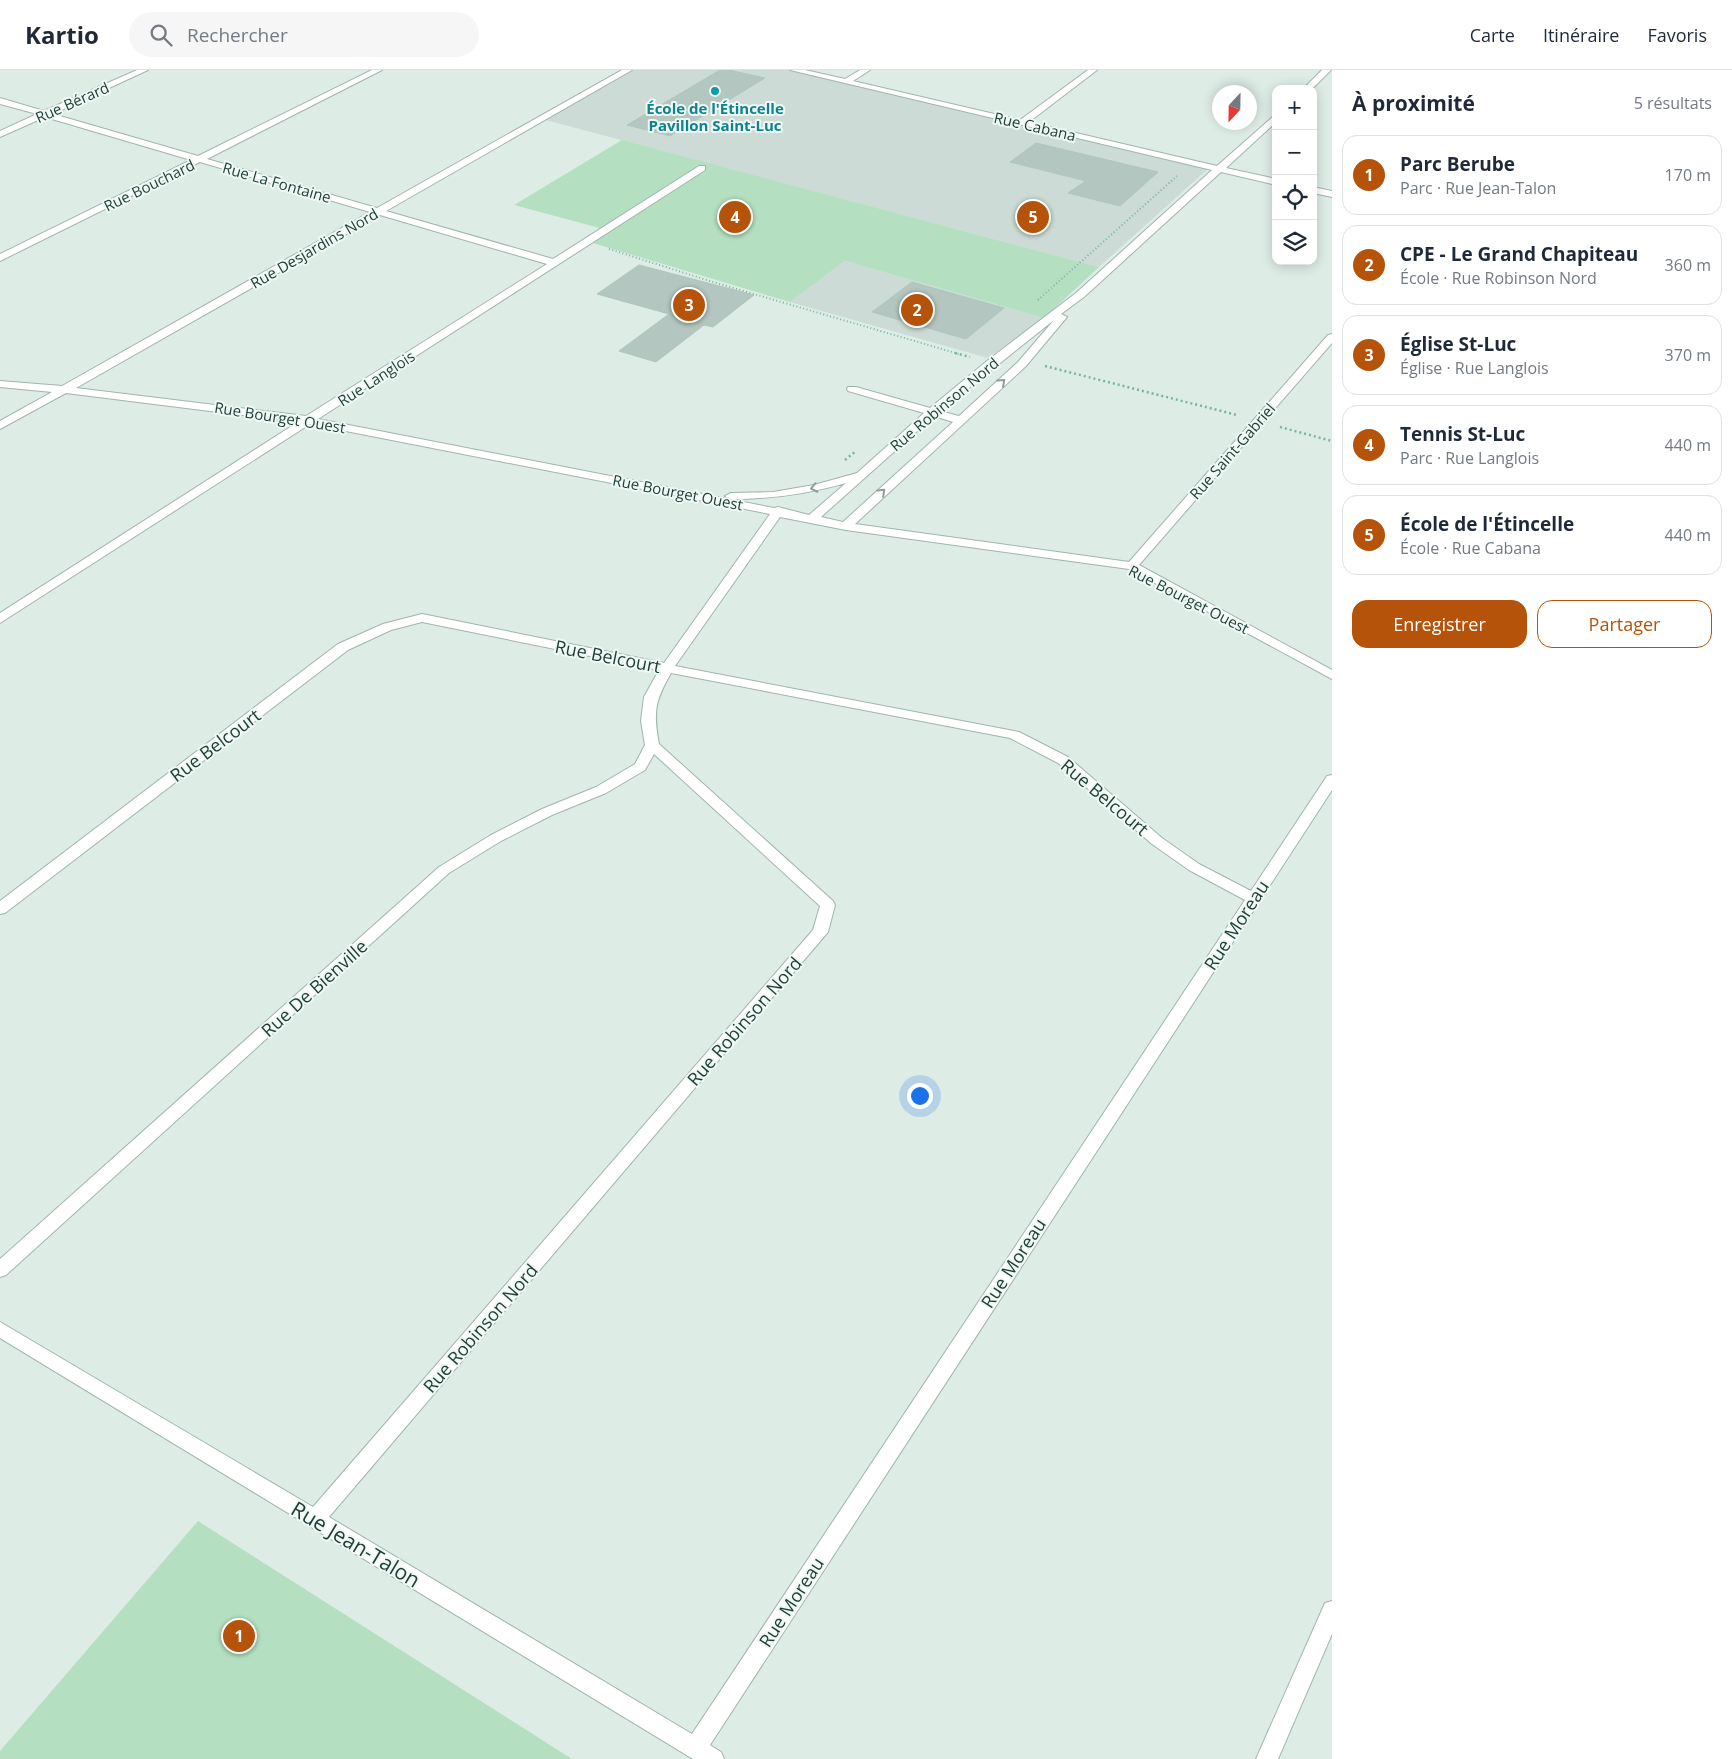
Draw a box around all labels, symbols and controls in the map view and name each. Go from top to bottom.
search box [129,12,479,57]
text: Kartio [25,18,99,51]
icon: search [147,21,175,49]
text: Rechercher [187,22,288,48]
text: Carte [1470,23,1515,47]
text: Itinéraire [1543,23,1619,47]
text: Favoris [1647,23,1707,47]
street label: Rue Bérard [32,77,112,127]
marker: École de l'Étincelle Pavillon Saint-Luc [709,85,721,97]
north arrow [1212,85,1257,130]
map controls [1272,85,1317,265]
button: + [1272,85,1317,130]
text: À proximité [1352,89,1475,117]
text: 5 résultats [1634,92,1712,114]
place label: École de l'Étincelle Pavillon Saint-Luc [646,98,784,135]
street label: Rue Cabana [992,107,1078,145]
button: − [1272,130,1317,175]
text: Parc Berube [1400,151,1515,177]
street label: Rue Bouchard [100,154,198,216]
street label: Rue La Fontaine [220,157,334,207]
text: 1 [1364,164,1374,186]
text: 170 m [1665,164,1711,186]
button: locate [1272,175,1317,220]
text: Parc · Rue Jean-Talon [1400,177,1556,199]
pin: 4 [719,198,751,236]
pin: 5 [1017,198,1049,236]
street label: Rue Desjardins Nord [247,203,381,293]
button: layers [1272,220,1317,265]
text: CPE - Le Grand Chapiteau [1400,241,1638,267]
text: 2 [1364,254,1374,276]
text: 360 m [1665,254,1711,276]
text: École · Rue Robinson Nord [1400,267,1597,289]
pin: 3 [673,286,705,324]
pin: 2 [901,291,933,329]
text: Église St-Luc [1400,331,1516,357]
text: 3 [1364,344,1374,366]
text: 370 m [1665,344,1711,366]
street label: Rue Langlois [334,346,418,410]
street label: Rue Robinson Nord [885,353,1003,455]
text: Église · Rue Langlois [1400,357,1549,379]
one-way arrow [996,379,1005,388]
street label: Rue Bourget Ouest [213,397,347,437]
street label: Rue Saint-Gabriel [1185,399,1279,503]
text: Tennis St-Luc [1400,421,1525,447]
text: 4 [1364,434,1374,456]
text: 440 m [1665,434,1711,456]
text: Parc · Rue Langlois [1400,447,1539,469]
street label: Rue Bourget Ouest [611,470,745,514]
one-way arrow [809,482,818,493]
one-way arrow [876,489,885,498]
text: École de l'Étincelle [1400,511,1574,537]
text: 5 [1364,524,1374,546]
text: 440 m [1665,524,1711,546]
text: École · Rue Cabana [1400,537,1541,559]
street label: Rue Bourget Ouest [1125,560,1253,638]
button: Enregistrer [1352,600,1527,648]
button: Partager [1537,600,1712,648]
street label: Rue Belcourt [553,634,663,678]
street label: Rue Belcourt [165,703,265,787]
street label: Rue Belcourt [1056,753,1154,841]
street label: Rue Moreau [1198,875,1274,975]
street label: Rue De Bienville [256,934,372,1042]
street label: Rue Robinson Nord [681,951,807,1091]
your location [907,1083,933,1109]
street label: Rue Moreau [975,1213,1051,1313]
street label: Rue Robinson Nord [417,1258,543,1398]
street label: Rue Jean-Talon [286,1494,426,1594]
street label: Rue Moreau [753,1552,829,1652]
pin: 1 [223,1617,255,1655]

